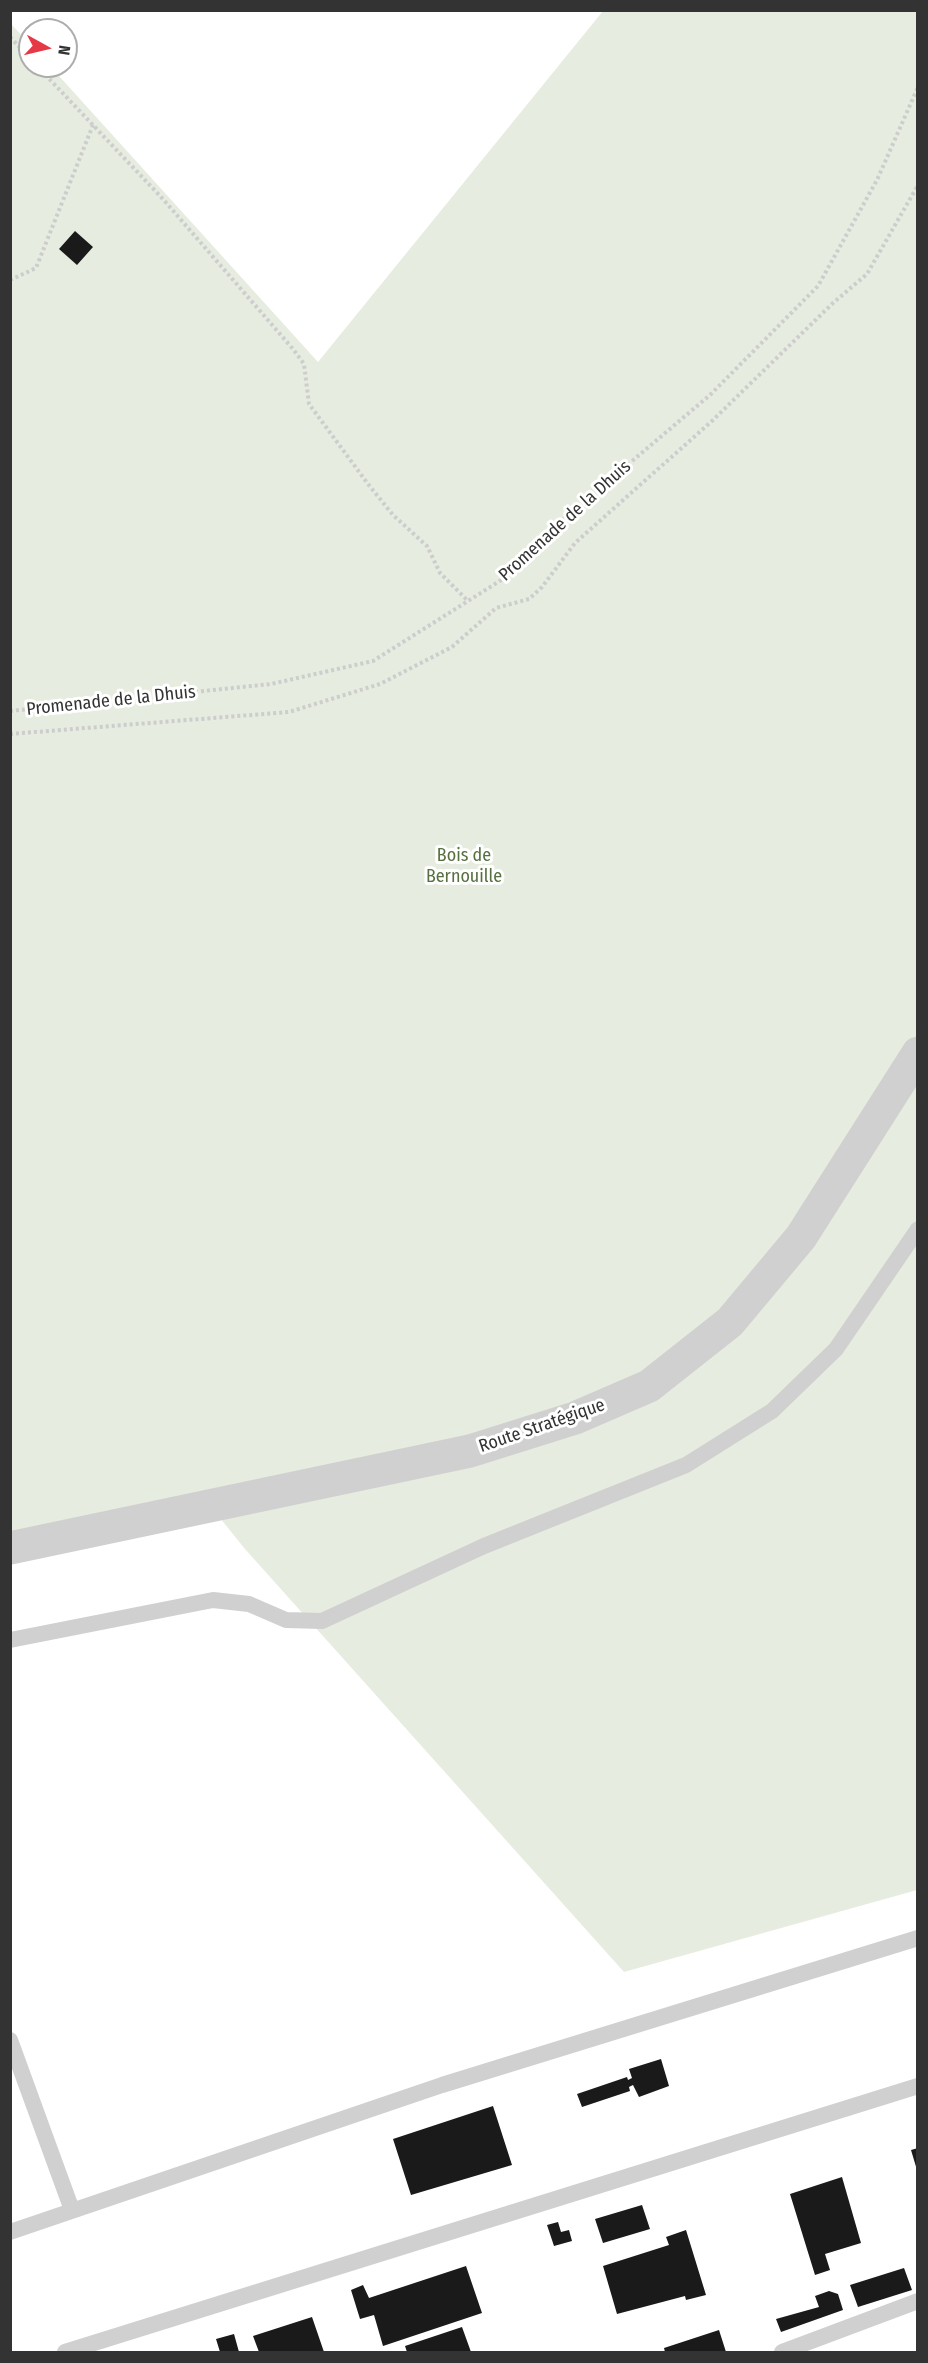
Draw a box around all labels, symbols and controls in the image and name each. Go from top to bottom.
north arrow [18,18,78,78]
text: N [54,44,74,56]
street label: Promenade de la Dhuis [495,456,635,586]
street label: Promenade de la Dhuis [25,681,197,721]
park label: Bois de Bernouille [426,845,502,888]
street label: Route Stratégique [476,1394,608,1458]

